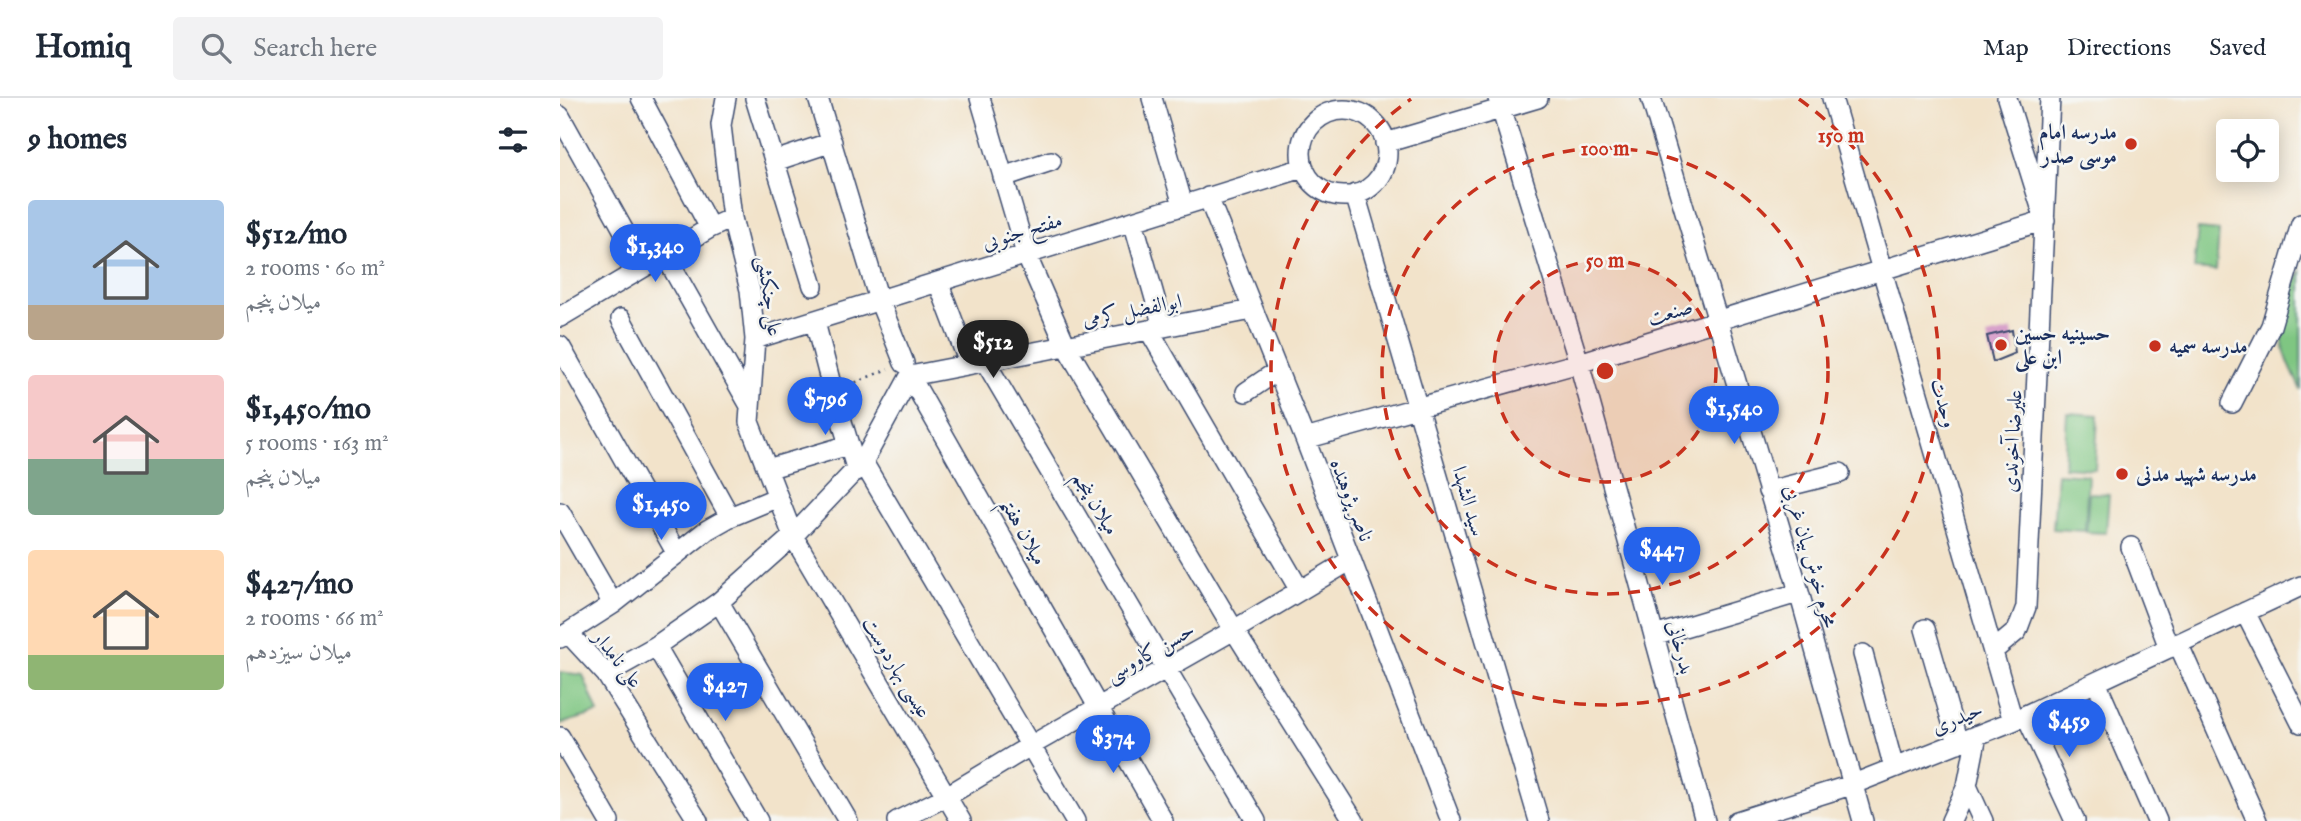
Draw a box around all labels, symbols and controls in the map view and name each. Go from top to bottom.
search box [173,17,663,80]
text: Homiq [35,27,131,69]
icon: search [197,29,235,67]
text: Search here [253,32,377,65]
text: Map [1983,33,2029,64]
text: Directions [2067,33,2171,64]
text: Saved [2209,33,2266,64]
map controls [2216,119,2279,182]
button: locate [2216,119,2279,182]
place label: مدرسه امام موسی صدر [2039,120,2117,171]
text: 9 homes [28,121,127,159]
icon: filters [494,121,532,159]
text: 150 m [1818,123,1865,150]
text: 100 m [1580,136,1630,163]
marker: مدرسه امام موسی صدر [2123,136,2139,152]
street label: مفتح جنوبی [979,207,1067,261]
text: $512/mo [245,216,347,254]
pin: $1,340 [598,225,712,284]
icon: home [84,228,168,312]
text: $1,340 [626,232,684,261]
text: 50 m [1586,248,1625,275]
text: 2 rooms · 60 m² [245,254,385,283]
street label: علی چنکشی [749,254,788,338]
text: میلان پنجم [245,288,321,317]
street label: ابوالفضل کرمی [1080,289,1184,334]
street label: صنعت [1644,294,1696,333]
pin: $512 [952,320,1034,380]
place label: حسینیه حسین ابن علی [2014,321,2110,373]
text: $512 [973,328,1013,357]
place label: مدرسه سمیه [2169,334,2248,361]
marker: حسینیه حسین ابن علی [1993,337,2009,353]
marker: مدرسه سمیه [2147,338,2163,354]
centre of rings [1593,359,1617,383]
street label: وحدت [1923,375,1962,431]
pin: $796 [784,378,866,437]
text: $796 [803,385,847,414]
pin: $1,540 [1677,386,1791,446]
street label: علیرضا آخوندی [1996,389,2030,493]
text: $1,450/mo [245,391,371,429]
text: $1,540 [1705,394,1763,423]
icon: home [84,403,168,487]
text: 5 rooms · 163 m² [245,429,389,458]
street label: ناصر پژوهنده [1322,455,1379,546]
place label: مدرسه شهید مدنی [2135,462,2257,489]
text: میلان پنجم [245,463,321,492]
street label: سید الشهدا [1445,463,1490,540]
marker: مدرسه شهید مدنی [2114,466,2130,482]
street label: میلان پنجم [1061,467,1124,543]
pin: $1,450 [604,482,718,542]
street label: محرم خوش بیان غربی [1773,482,1843,632]
text: $1,450 [632,490,690,519]
street label: میلان هفتم [988,493,1052,573]
pin: $447 [1621,528,1703,587]
text: $447 [1639,535,1685,564]
text: $427/mo [245,566,354,604]
icon: home [84,578,168,662]
text: 2 rooms · 66 m² [245,604,384,633]
street label: عیسی بهاردوست [855,612,937,724]
street label: حسن کاووسی [1101,617,1200,690]
street label: بدرخانی [1659,617,1700,677]
street label: علی نامدار [584,624,648,695]
text: میلان سیزدهم [245,638,352,667]
pin: $427 [684,664,766,723]
text: $427 [702,671,748,700]
street label: حیدری [1928,697,1987,742]
pin: $459 [2028,700,2110,759]
text: $459 [2048,707,2090,736]
pin: $374 [1072,716,1154,775]
text: $374 [1091,723,1135,752]

